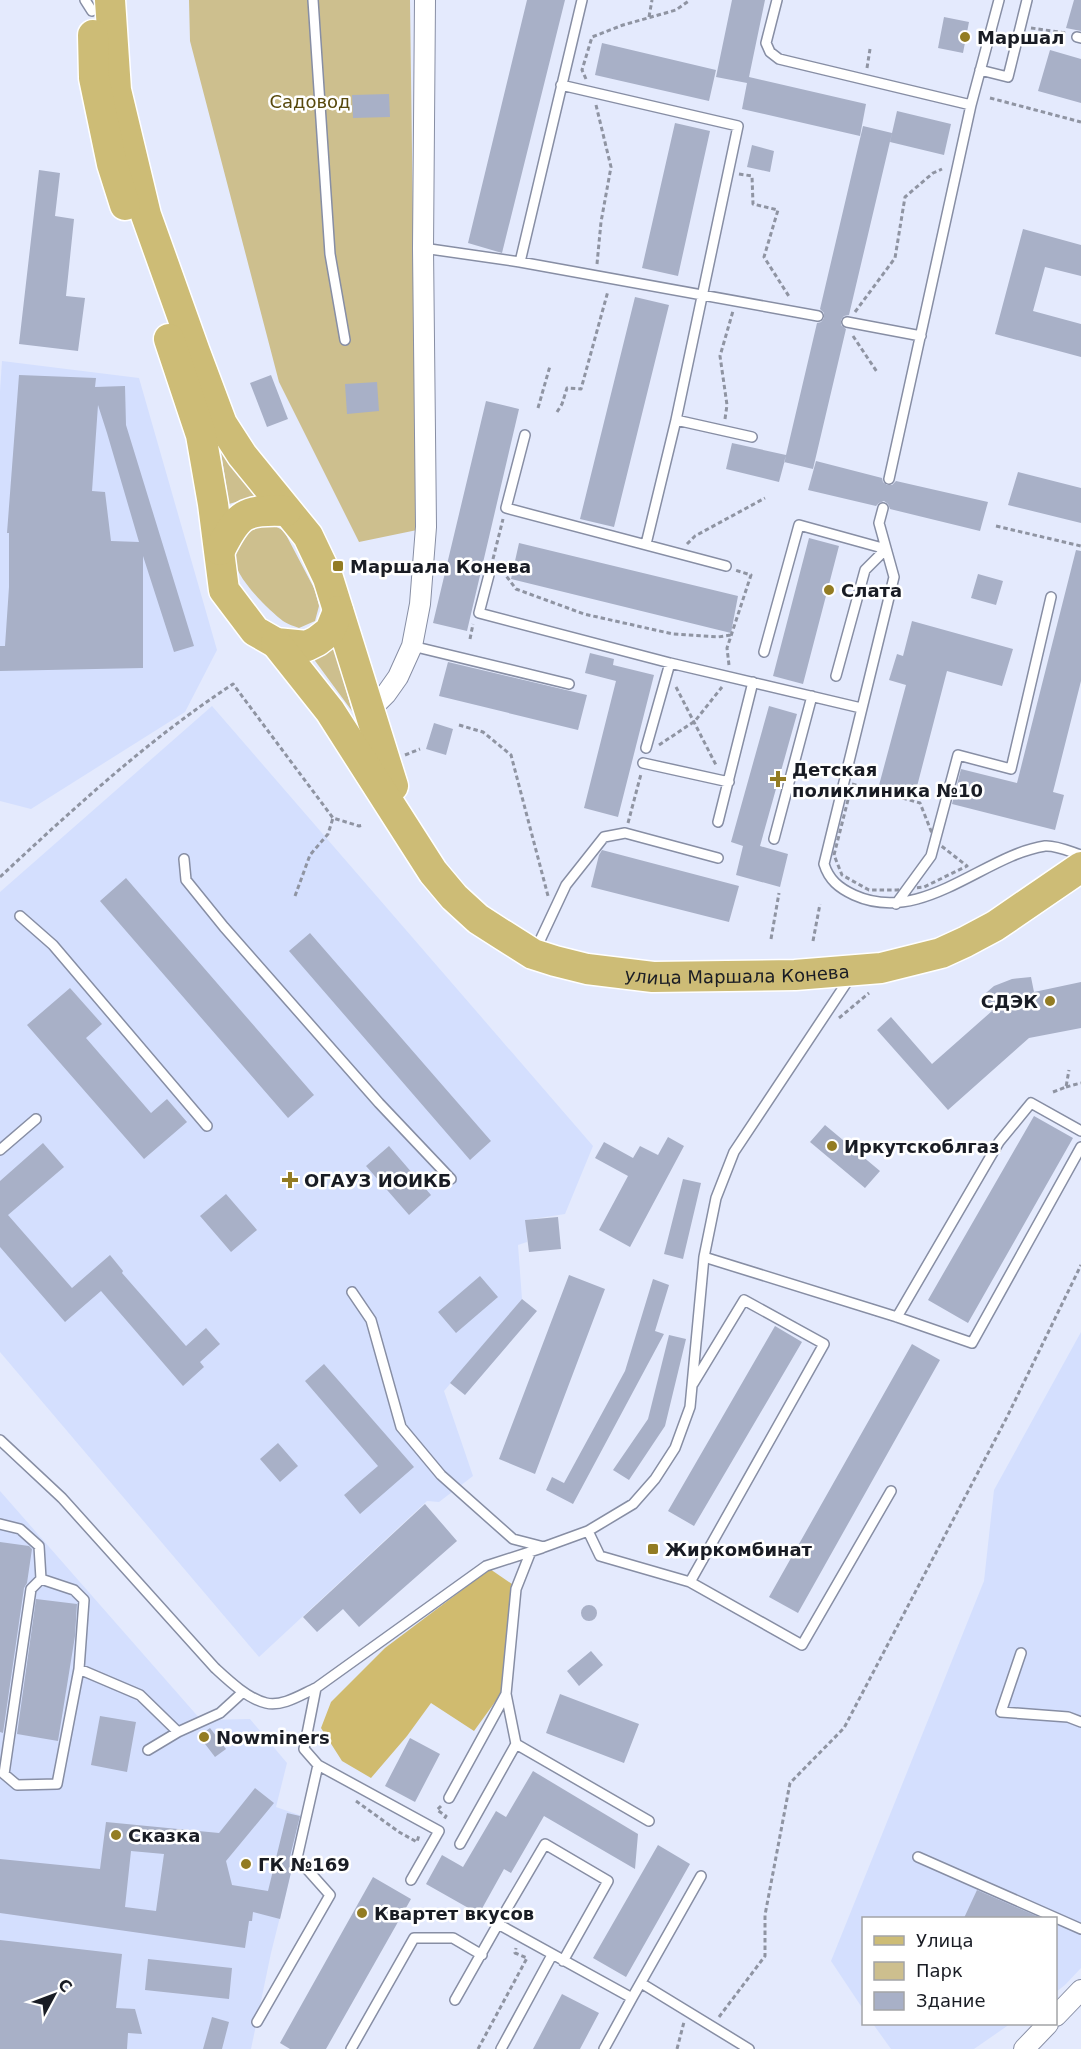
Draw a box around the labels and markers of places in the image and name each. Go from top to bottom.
place label: Маршал [977,27,1064,48]
marker: Маршал [958,30,972,44]
place label: Маршала Конева [350,556,531,577]
marker: Маршала Конева [331,559,345,573]
place label: Слата [841,580,902,601]
marker: Слата [822,583,836,597]
place label: Детская поликлиника №10 [792,759,983,801]
marker: Детская поликлиника №10 [769,770,787,788]
place label: СДЭК [981,991,1038,1012]
marker: СДЭК [1043,994,1057,1008]
place label: Иркутскоблгаз [844,1136,999,1157]
marker: Иркутскоблгаз [825,1139,839,1153]
place label: ОГАУЗ ИОИКБ [304,1170,452,1191]
marker: ОГАУЗ ИОИКБ [281,1171,299,1189]
place label: Жиркомбинат [665,1539,813,1560]
marker: Жиркомбинат [646,1542,660,1556]
place label: Nowminers [216,1727,330,1748]
marker: Nowminers [197,1730,211,1744]
place label: Сказка [128,1825,200,1846]
marker: Сказка [109,1828,123,1842]
place label: ГК №169 [258,1854,350,1875]
marker: ГК №169 [239,1857,253,1871]
place label: Квартет вкусов [374,1903,534,1924]
marker: Квартет вкусов [355,1906,369,1920]

